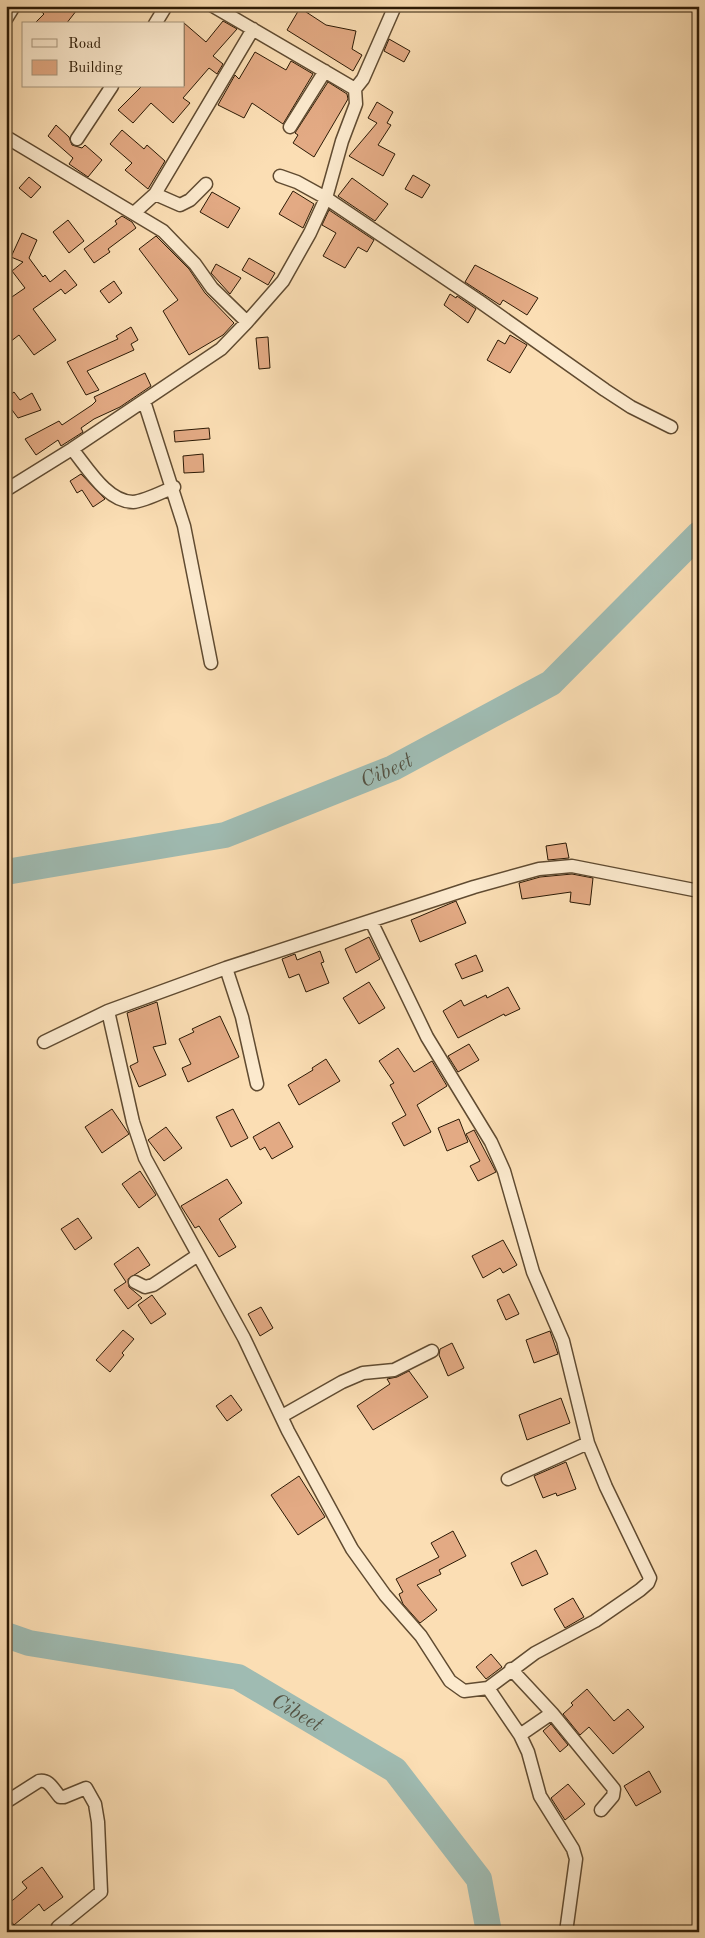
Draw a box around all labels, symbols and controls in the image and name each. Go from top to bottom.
legend [22,22,185,88]
text: Road [68,37,102,52]
text: Building [68,61,123,76]
water label: Cibeet [358,750,417,792]
water label: Cibeet [267,1690,326,1737]

